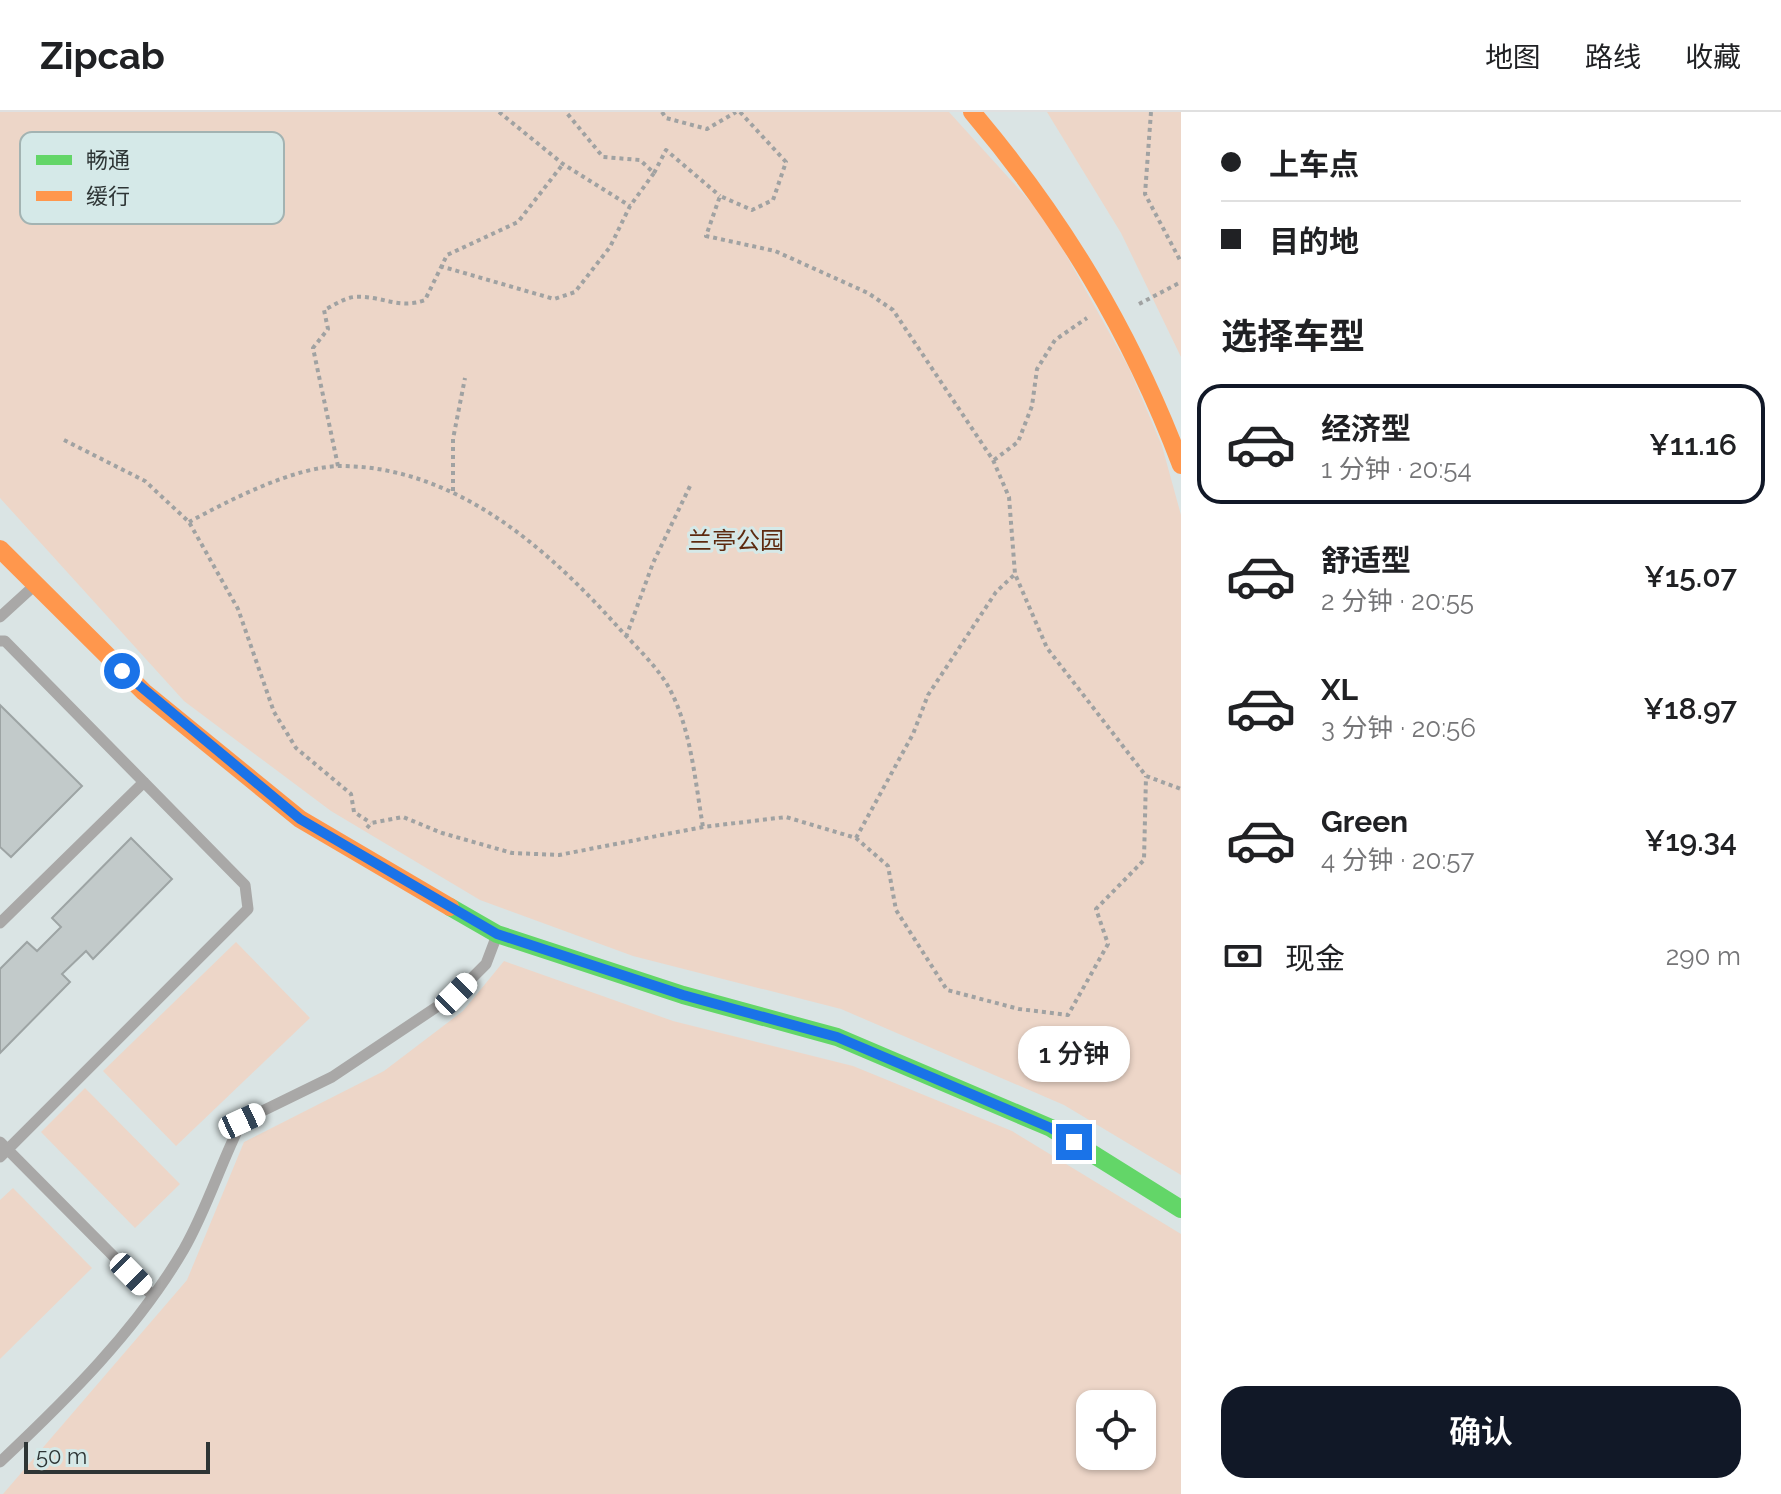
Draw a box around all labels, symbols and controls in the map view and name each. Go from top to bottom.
text: Zipcab [40,33,165,78]
text: 地图 [1485,41,1541,74]
text: 路线 [1585,41,1641,74]
text: 收藏 [1685,41,1741,74]
legend [20,132,284,224]
text: 畅通 [86,147,130,173]
text: 上车点 [1269,147,1359,182]
text: 缓行 [86,183,130,209]
text: 目的地 [1269,224,1359,259]
text: 选择车型 [1221,315,1365,357]
icon: car [1225,408,1297,480]
text: 经济型 [1321,411,1411,446]
text: ¥11.16 [1649,427,1737,462]
text: 1 分钟 · 20:54 [1321,454,1472,484]
park label: 兰亭公园 [688,526,784,555]
icon: car [1225,540,1297,612]
text: 舒适型 [1321,543,1411,578]
text: ¥15.07 [1644,559,1737,594]
text: 2 分钟 · 20:55 [1321,586,1474,616]
route start [104,653,140,689]
icon: car [1225,672,1297,744]
text: XL [1321,672,1358,707]
text: ¥18.97 [1643,691,1737,726]
text: 3 分钟 · 20:56 [1321,713,1476,743]
icon: car [1225,804,1297,876]
text: Green [1321,804,1408,839]
text: ¥19.34 [1644,823,1737,858]
text: 4 分钟 · 20:57 [1321,845,1474,875]
icon: cash [1221,934,1265,978]
text: 现金 [1285,941,1345,976]
text: 290 m [1666,941,1741,971]
car [431,969,481,1019]
callout: 1 分钟 [1018,1026,1130,1082]
text: 1 分钟 [1039,1039,1109,1069]
car [215,1100,269,1142]
route end [1056,1124,1092,1160]
car [106,1249,156,1299]
button: 确认 [1221,1386,1741,1478]
map controls [1076,1390,1156,1470]
button: locate [1076,1390,1156,1470]
scale bar [24,1438,210,1474]
text: 50 m [36,1443,87,1469]

